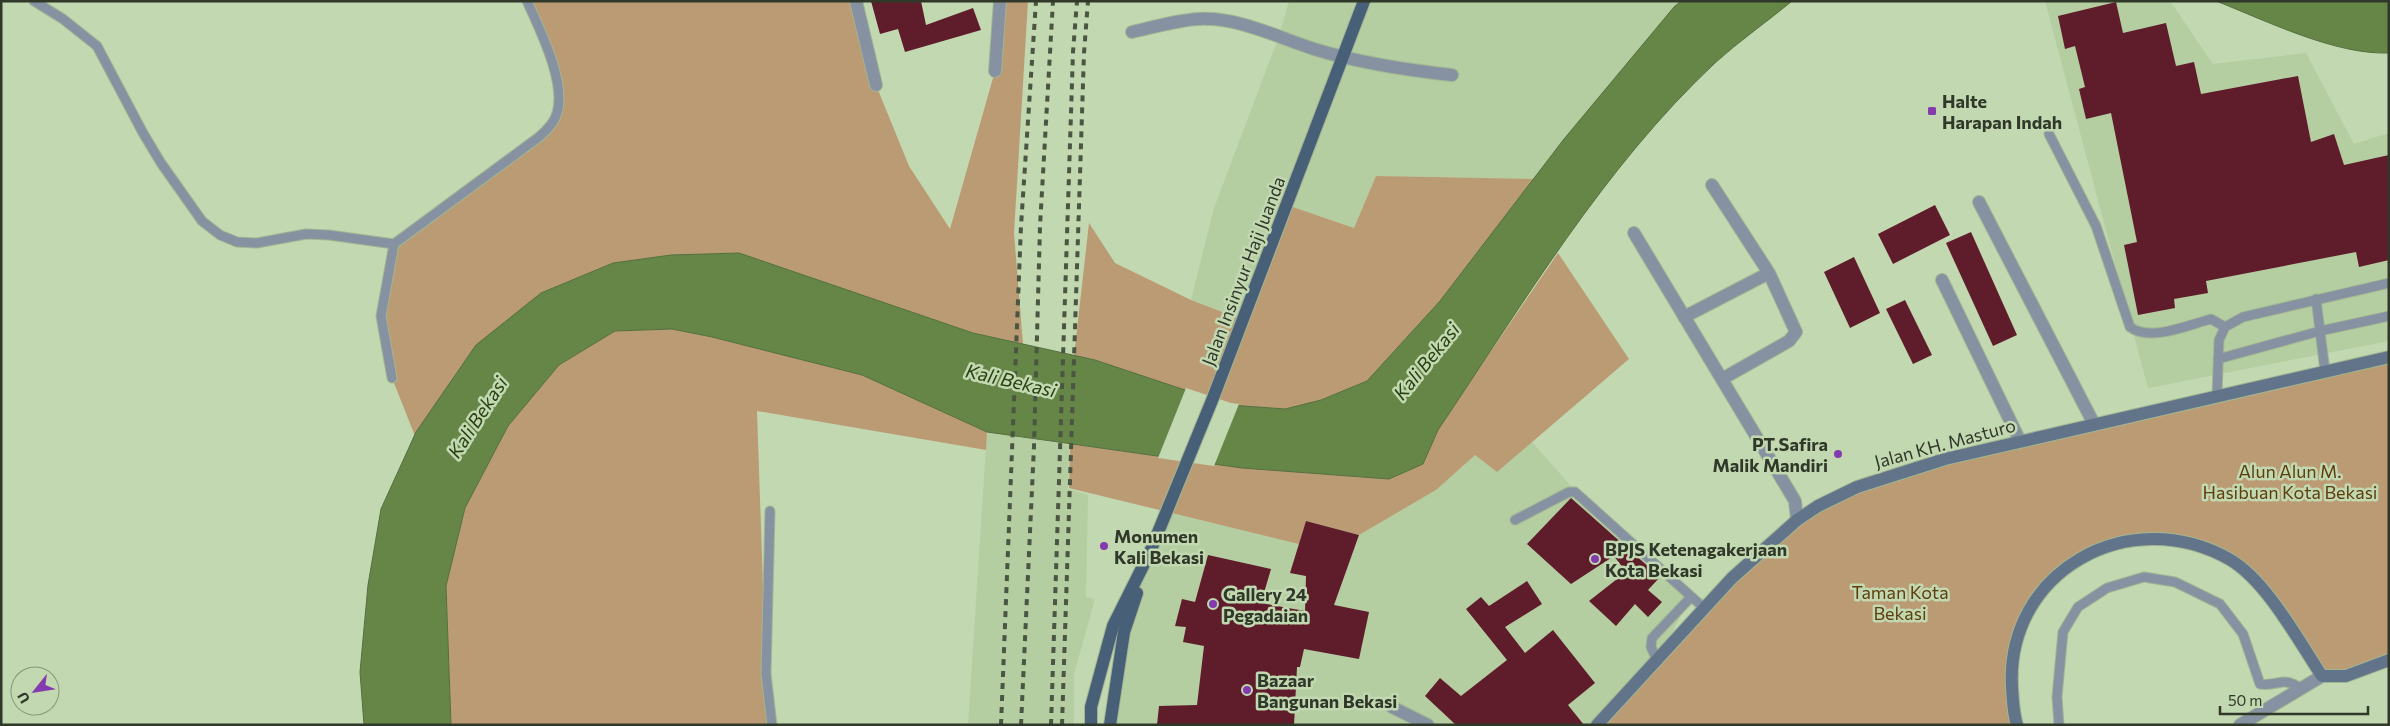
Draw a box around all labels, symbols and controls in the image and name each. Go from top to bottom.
place label: Halte Harapan Indah [1942,90,2062,133]
marker: Halte Harapan Indah [1926,105,1938,117]
street label: Jalan Insinyur Haji Juanda [1197,173,1289,369]
water label: Kali Bekasi [1388,317,1465,404]
water label: Kali Bekasi [964,358,1060,402]
water label: Kali Bekasi [442,371,512,462]
street label: Jalan KH. Masturo [1872,414,2018,472]
place label: PT.Safira Malik Mandiri [1713,433,1828,476]
marker: PT.Safira Malik Mandiri [1832,448,1844,460]
park label: Alun Alun M. Hasibuan Kota Bekasi [2202,460,2378,503]
place label: Monumen Kali Bekasi [1114,525,1204,568]
place label: BPJS Ketenagakerjaan Kota Bekasi [1605,538,1787,581]
marker: Monumen Kali Bekasi [1098,540,1110,552]
marker: BPJS Ketenagakerjaan Kota Bekasi [1589,553,1601,565]
park label: Taman Kota Bekasi [1851,581,1949,624]
place label: Gallery 24 Pegadaian [1223,583,1308,626]
marker: Gallery 24 Pegadaian [1207,598,1219,610]
north arrow [10,666,60,716]
place label: Bazaar Bangunan Bekasi [1257,669,1397,712]
marker: Bazaar Bangunan Bekasi [1241,684,1253,696]
scale bar [2220,684,2368,716]
text: U [13,689,33,706]
text: 50 m [2228,691,2262,709]

